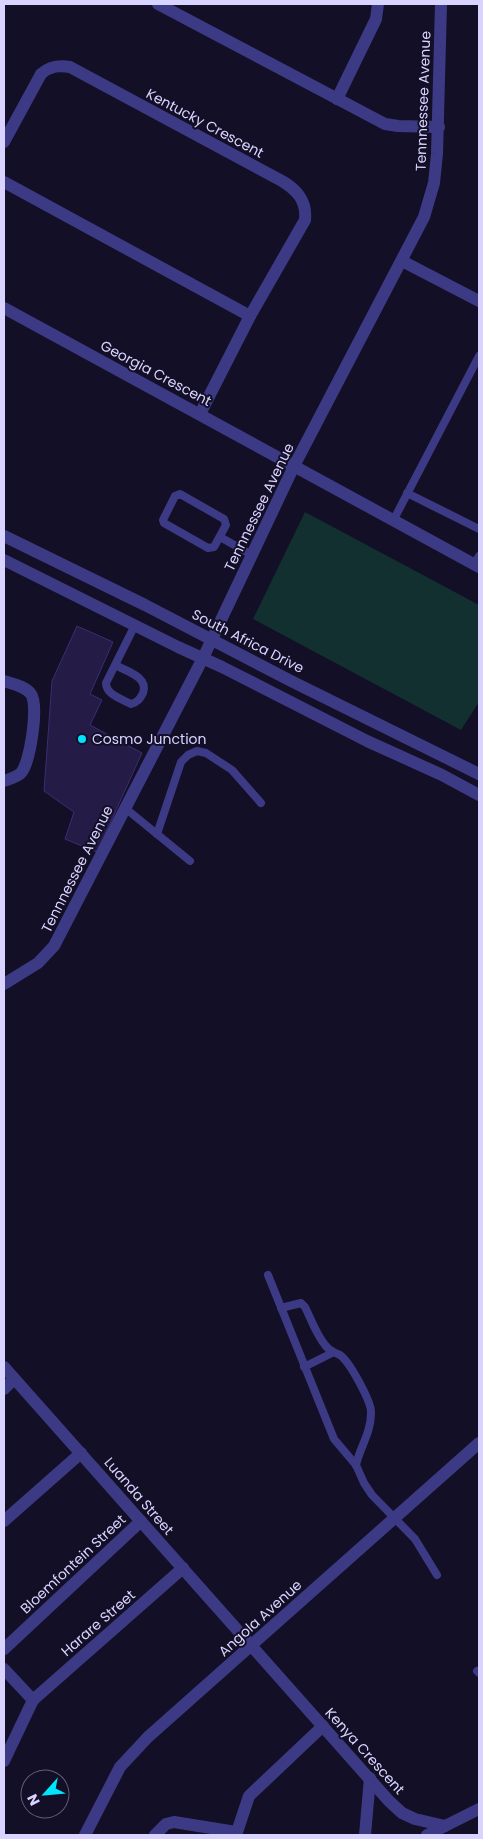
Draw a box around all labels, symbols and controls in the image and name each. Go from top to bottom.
street label: Tennnessee Avenue [411,30,435,171]
street label: Kentucky Crescent [143,83,267,163]
street label: Georgia Crescent [97,335,215,411]
street label: Tennnessee Avenue [219,439,299,574]
street label: South Africa Drive [188,604,308,678]
place label: Cosmo Junction [92,729,207,749]
marker: Cosmo Junction [76,733,88,745]
street label: Tennnessee Avenue [36,802,118,936]
street label: Luanda Street [100,1453,178,1539]
street label: Bloemfontein Street [16,1510,130,1618]
street label: Angola Avenue [214,1575,306,1661]
street label: Harare Street [57,1585,139,1661]
street label: Kenya Crescent [321,1703,409,1799]
north arrow [20,1769,70,1819]
text: N [22,1791,45,1809]

